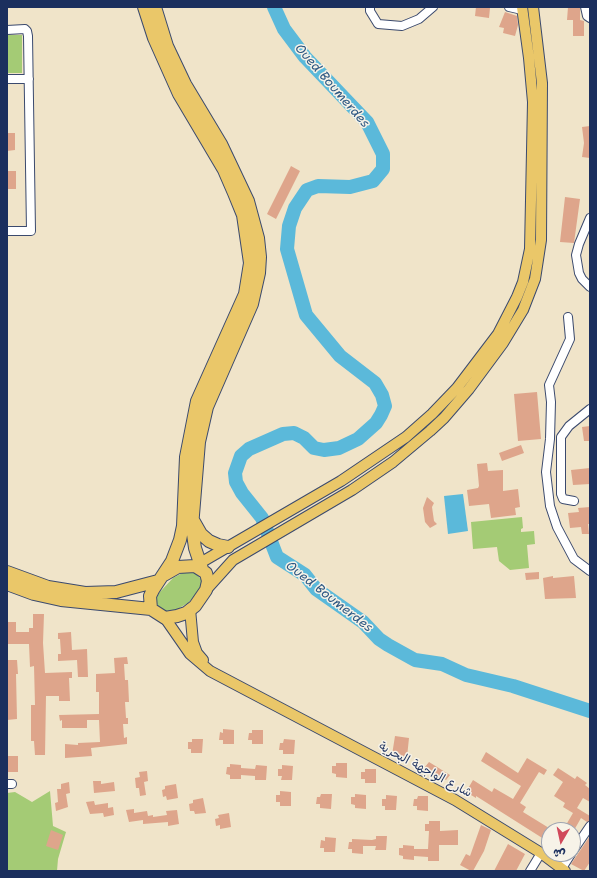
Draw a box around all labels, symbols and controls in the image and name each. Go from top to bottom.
water label: Oued Boumerdes [291,41,373,131]
water label: Oued Boumerdes [282,558,376,636]
street label: شارع الواجهة البحرية [376,739,474,801]
north arrow [541,822,581,862]
text: ش [552,845,566,862]

